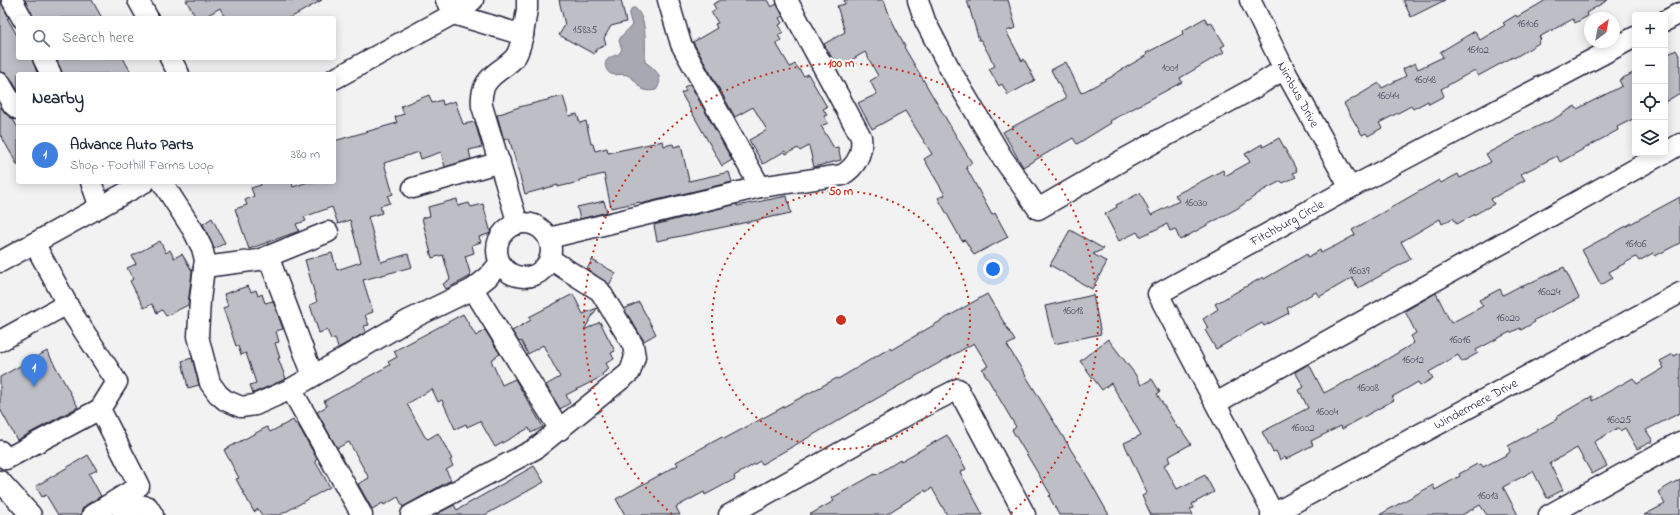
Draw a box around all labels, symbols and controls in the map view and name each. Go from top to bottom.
north arrow [1584,12,1620,48]
map controls [1632,12,1668,156]
button: + [1632,12,1668,48]
search box [16,16,336,60]
house number: 16106 [1517,16,1539,32]
house number: 15835 [573,22,597,38]
icon: search [30,27,52,49]
text: Search here [62,27,134,49]
house number: 16102 [1467,42,1490,58]
button: − [1632,48,1668,84]
text: 100 m [828,55,855,73]
street label: Nimbus Drive [1272,58,1324,131]
house number: 1001 [1162,60,1179,76]
house number: 16048 [1414,72,1436,88]
button: locate [1632,84,1668,120]
text: Nearby [32,86,84,111]
house number: 16044 [1377,88,1400,104]
button: layers [1632,120,1668,156]
text: Advance Auto Parts [70,134,194,156]
text: 1 [43,145,47,164]
text: 380 m [291,145,320,164]
text: Shop · Foothill Farms Loop [70,156,214,175]
text: 50 m [829,183,854,201]
house number: 16030 [1185,195,1207,211]
street label: Fitchburg Circle [1246,195,1328,251]
house number: 16106 [1625,236,1647,252]
your location [983,259,1003,279]
house number: 16039 [1349,263,1370,279]
house number: 16024 [1537,284,1561,300]
house number: 16018 [1063,303,1083,319]
house number: 16020 [1496,310,1520,326]
centre of rings [834,313,848,327]
house number: 16016 [1449,332,1471,348]
house number: 16012 [1402,352,1425,368]
pin: 1 [21,354,47,387]
street label: Windermere Drive [1430,373,1521,434]
house number: 16008 [1357,380,1379,396]
house number: 16004 [1316,404,1339,420]
house number: 16025 [1607,412,1631,428]
house number: 16002 [1291,420,1315,436]
house number: 16013 [1477,488,1499,504]

